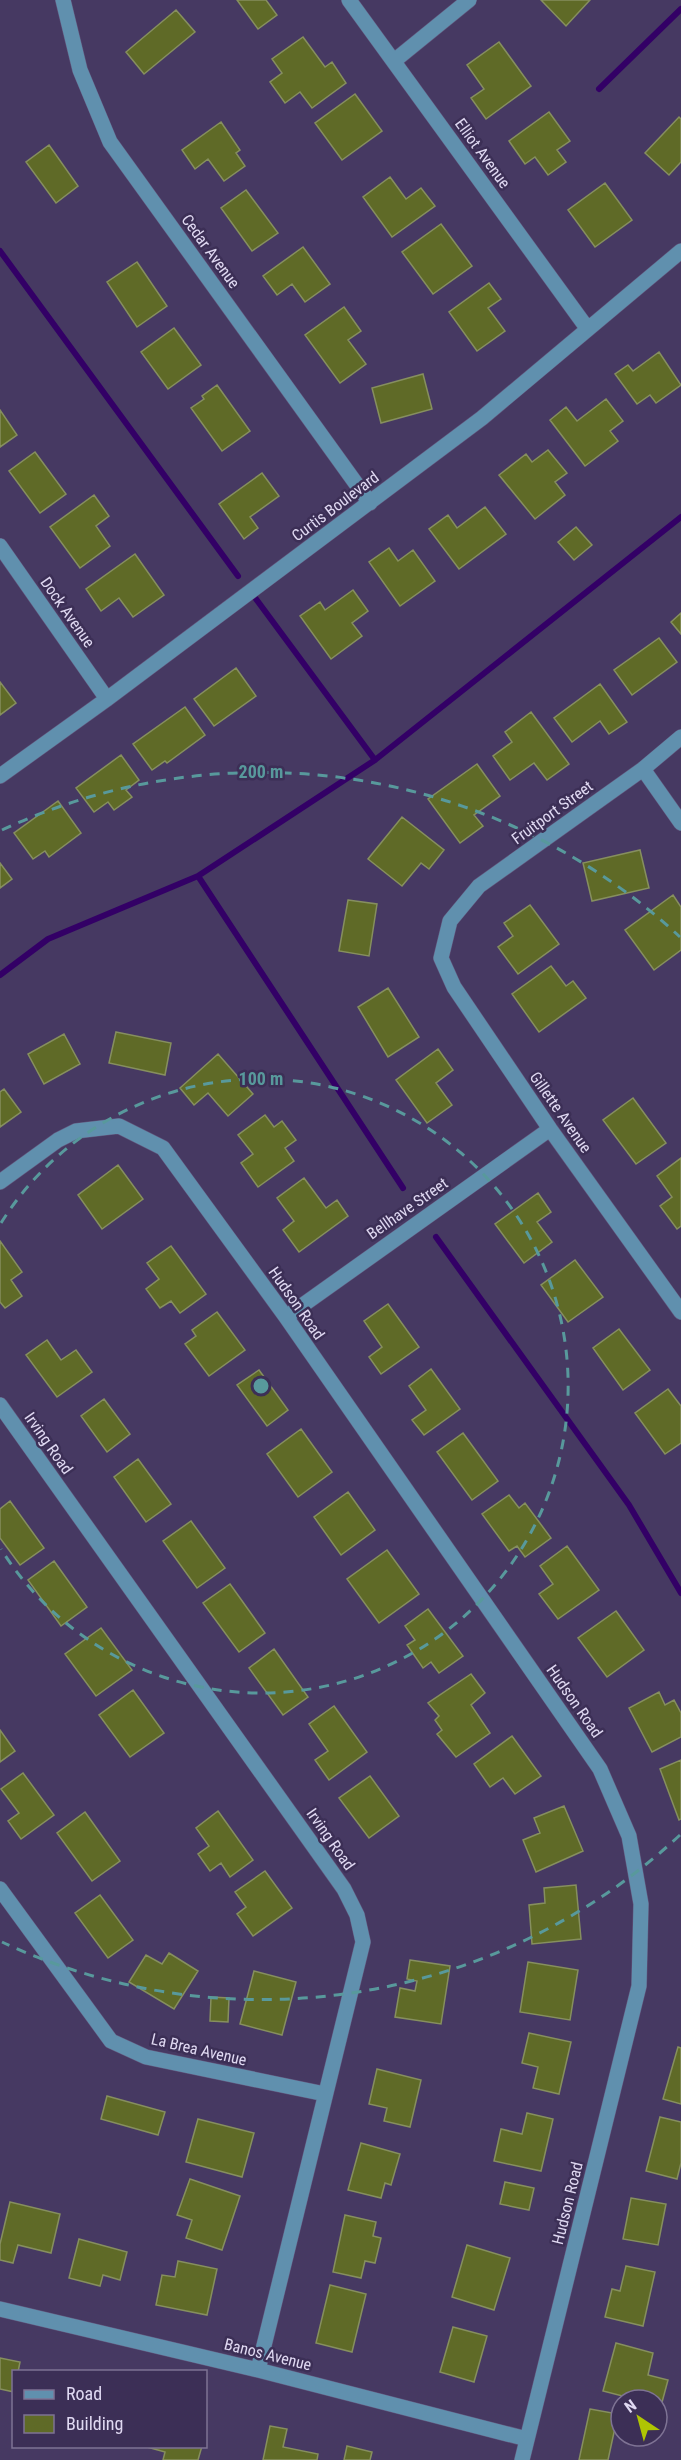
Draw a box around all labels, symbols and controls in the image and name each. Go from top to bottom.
street label: Elliot Avenue [451,115,514,192]
street label: Cedar Avenue [177,211,244,292]
street label: Curtis Boulevard [288,467,383,545]
street label: Dock Avenue [36,573,99,651]
text: 200 m [239,761,283,782]
street label: Fruitport Street [508,776,597,848]
text: 100 m [239,1068,283,1089]
street label: Gillette Avenue [526,1068,596,1157]
street label: Bellhave Street [363,1173,452,1243]
street label: Hudson Road [265,1263,329,1343]
centre of rings [251,1376,271,1396]
street label: Irving Road [20,1409,77,1478]
street label: Hudson Road [543,1661,607,1741]
street label: Irving Road [302,1805,359,1874]
street label: La Brea Avenue [149,2029,248,2070]
street label: Hudson Road [548,2160,587,2246]
street label: Banos Avenue [222,2334,313,2374]
legend [12,2370,207,2448]
text: Road [66,2383,102,2404]
north arrow [609,2388,669,2448]
text: N [621,2396,640,2417]
text: Building [66,2413,123,2434]

